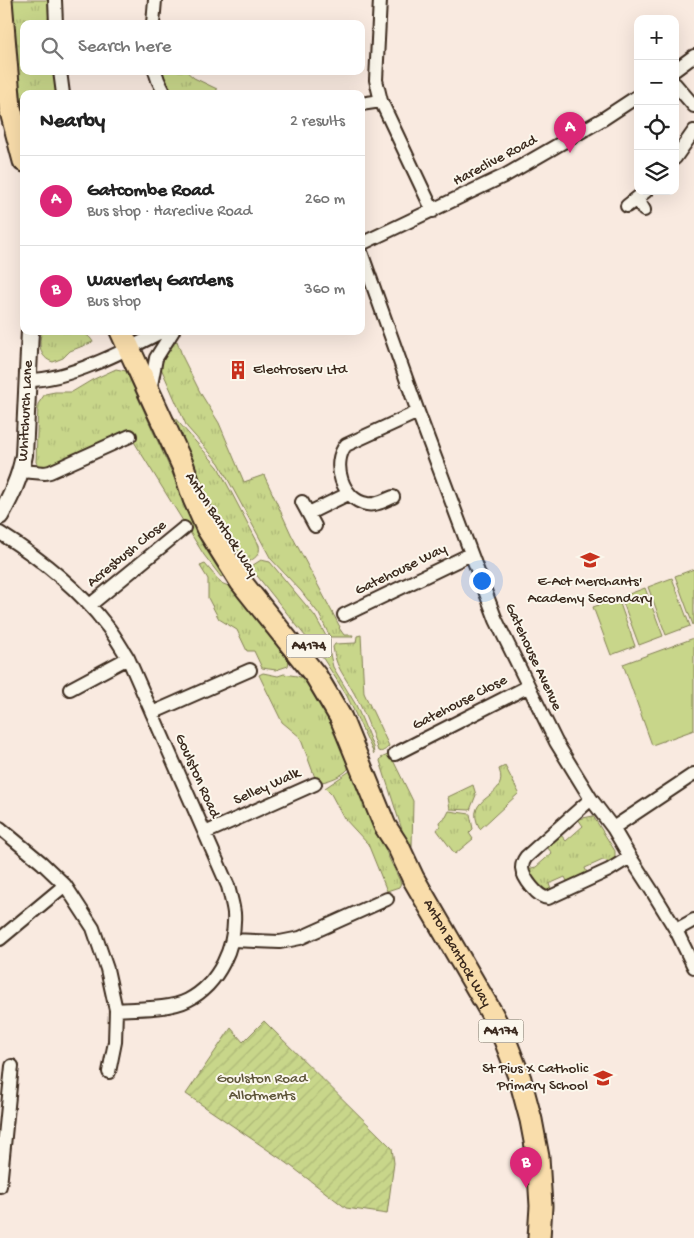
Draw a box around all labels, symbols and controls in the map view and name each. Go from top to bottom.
map controls [634,15,679,195]
button: + [634,15,679,60]
search box [20,20,365,75]
icon: search [38,34,66,62]
text: Search here [78,36,172,59]
button: − [634,60,679,105]
button: locate [634,105,679,150]
text: Nearby [40,110,105,135]
pin: A [554,112,586,153]
text: 2 results [290,113,345,132]
street label: Hareclive Road [450,131,541,191]
button: layers [634,150,679,195]
text: Gatcombe Road [87,180,213,203]
text: A [51,191,61,210]
text: 260 m [305,191,345,210]
text: Bus stop · Hareclive Road [87,203,252,222]
text: Waverley Gardens [87,270,233,293]
text: B [52,281,60,300]
text: 360 m [304,281,345,300]
text: Bus stop [87,293,141,312]
building icon: Electroserv Ltd [227,359,249,381]
street label: Whitchurch Lane [14,360,38,463]
place label: Electroserv Ltd [253,361,348,379]
street label: Anton Bantock Way [180,469,262,581]
street label: Acresbush Close [84,516,171,592]
street label: Gatehouse Way [352,540,450,600]
school or university icon: E-Act Merchants' Academy Secondary [579,549,601,571]
your location [469,568,495,594]
place label: E-Act Merchants' Academy Secondary [528,573,653,608]
street label: Gatehouse Avenue [500,600,566,714]
road number: A4174 [286,634,332,658]
street label: Gatehouse Close [410,671,511,735]
street label: Goulston Road [170,731,224,822]
street label: Selley Walk [231,764,304,810]
street label: Anton Bantock Way [418,896,495,1011]
road number: A4174 [478,1019,524,1042]
place label: St Pius X Catholic Primary School [482,1060,589,1095]
school or university icon: St Pius X Catholic Primary School [592,1067,614,1089]
park label: Goulston Road Allotments [217,1070,308,1105]
pin: B [510,1147,542,1188]

